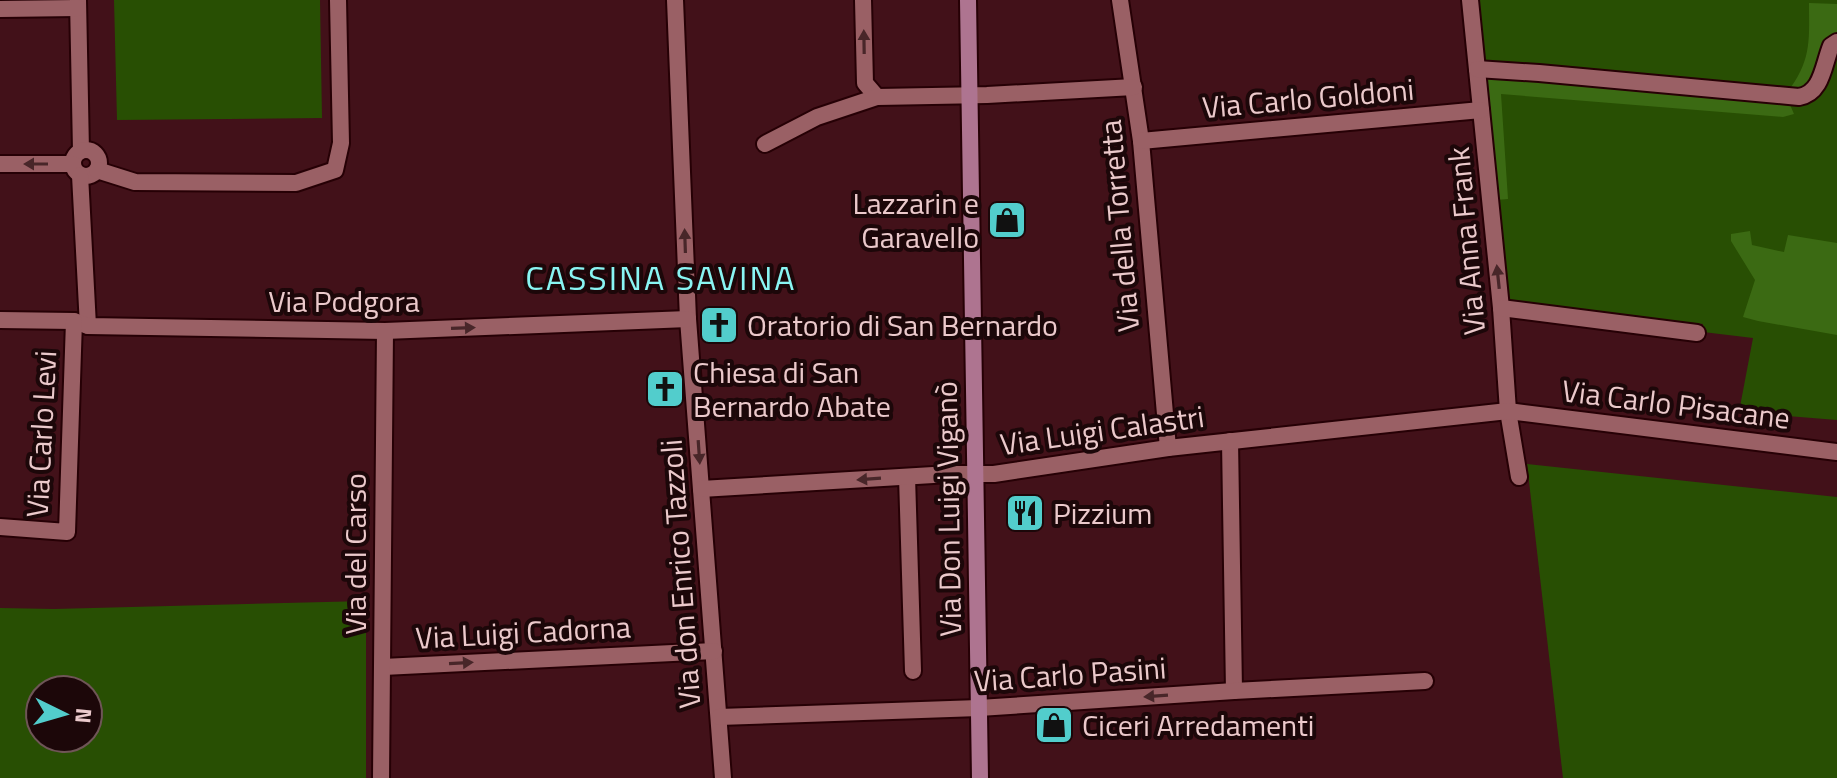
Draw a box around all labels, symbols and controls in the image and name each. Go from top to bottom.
one-way arrow [858,29,870,54]
street label: Via Carlo Goldoni [1200,66,1416,130]
street label: Via della Torretta [1087,118,1151,334]
street label: Via Anna Frank [1435,145,1497,337]
one-way arrow [23,158,48,170]
place label: Lazzarin e Garavello [852,180,979,260]
shop icon: Lazzarin e Garavello [986,199,1028,241]
one-way arrow [678,228,691,253]
district label: CASSINA SAVINA [525,251,797,303]
one-way arrow [1491,264,1504,289]
street label: Via Podgora [268,278,420,324]
place label: Oratorio di San Bernardo [747,302,1058,348]
church icon: Oratorio di San Bernardo [698,304,740,346]
one-way arrow [451,321,476,334]
street label: Via Carlo Levi [14,349,68,519]
place label: Chiesa di San Bernardo Abate [693,349,891,429]
street label: Via Carlo Pisacane [1559,367,1793,441]
church icon: Chiesa di San Bernardo Abate [644,368,686,410]
street label: Via Don Luigi Viganò [923,381,973,637]
street label: Via Luigi Calastri [997,393,1207,467]
street label: Via don Enrico Tazzoli [648,438,712,710]
one-way arrow [692,440,705,465]
street label: Via del Carso [332,473,378,635]
one-way arrow [856,473,881,486]
place label: Pizzium [1053,490,1152,536]
restaurant icon: Pizzium [1004,492,1046,534]
street label: Via Luigi Cadorna [414,603,632,661]
street label: Via Carlo Pasini [972,644,1168,704]
one-way arrow [449,657,474,670]
north arrow [24,674,104,754]
one-way arrow [1143,690,1168,703]
place label: Ciceri Arredamenti [1082,702,1314,748]
shop icon: Ciceri Arredamenti [1033,704,1075,746]
text: N [66,707,102,725]

